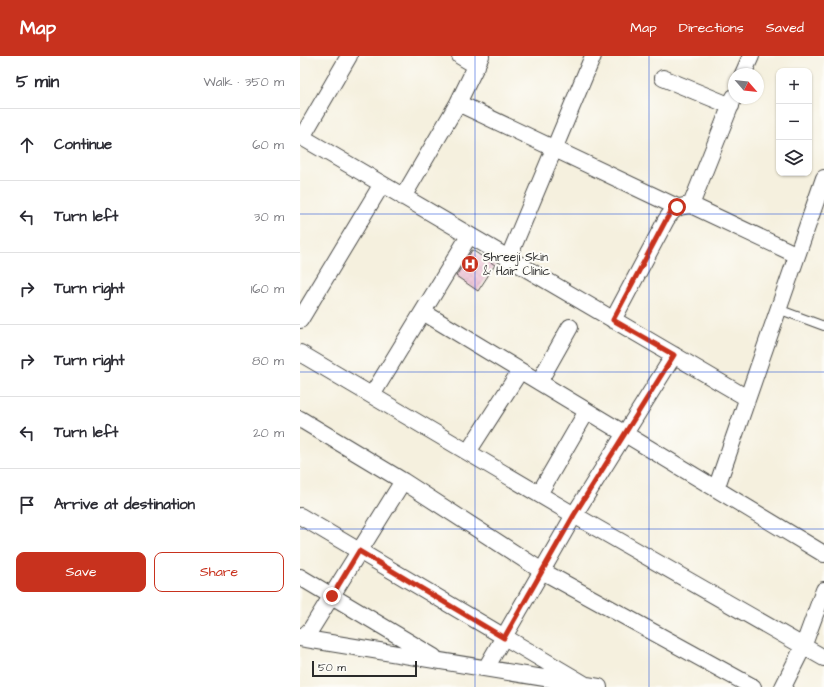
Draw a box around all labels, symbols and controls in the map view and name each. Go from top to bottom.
text: Map [20,15,56,42]
text: Map [630,18,657,38]
text: Directions [679,18,744,38]
text: Saved [766,18,804,38]
north arrow [728,68,764,104]
map controls [776,68,812,176]
button: + [776,68,812,104]
text: 5 min [16,70,59,94]
text: Walk · 350 m [204,73,284,91]
button: − [776,104,812,140]
icon: ahead [16,134,38,156]
text: Continue [54,134,112,155]
text: 60 m [252,136,284,154]
button: layers [776,140,812,176]
route start [668,198,686,216]
icon: left [16,206,38,228]
text: Turn left [54,206,118,227]
text: 30 m [254,208,284,226]
place label: Shreeji Skin & Hair Clinic [483,249,550,280]
hospital icon: Shreeji Skin & Hair Clinic [460,254,480,274]
icon: right [16,278,38,300]
text: Turn right [54,278,125,299]
text: 160 m [251,280,284,298]
icon: right [16,350,38,372]
text: Turn right [54,350,125,371]
text: 80 m [252,352,284,370]
icon: left [16,422,38,444]
text: Turn left [54,422,118,443]
text: 20 m [253,424,284,442]
icon: arrive [16,494,38,516]
text: Arrive at destination [54,494,195,515]
button: Save [16,552,146,592]
button: Share [154,552,284,592]
route end [323,587,341,605]
scale bar [312,659,417,678]
text: 50 m [318,660,346,675]

